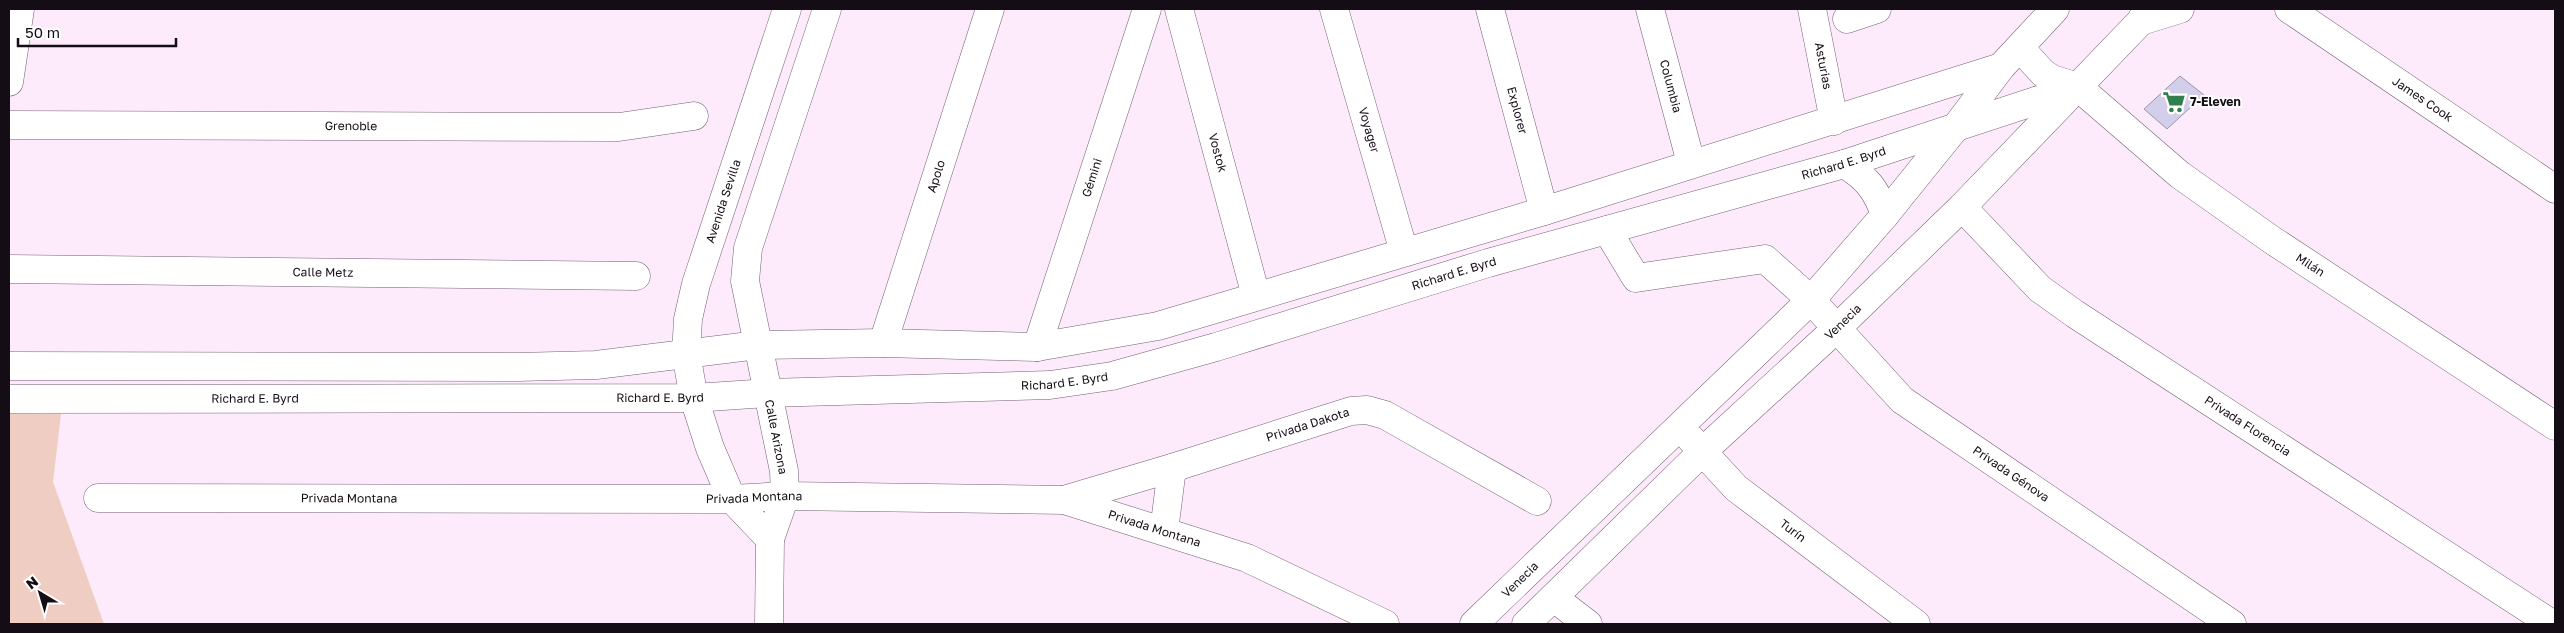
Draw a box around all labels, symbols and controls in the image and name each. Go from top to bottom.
scale bar [18,15,175,47]
text: 50 m [25,23,60,41]
street label: Asturias [1812,41,1836,91]
street label: Columbia [1657,58,1685,114]
street label: James Cook [2390,73,2456,125]
street label: Explorer [1504,85,1531,136]
supermarket icon: 7-Eleven [2161,89,2187,115]
place label: 7-Eleven [2190,94,2241,109]
street label: Voyager [1356,106,1383,155]
street label: Grenoble [325,118,377,133]
street label: Vostok [1206,132,1231,174]
street label: Richard E. Byrd [1800,143,1888,183]
street label: Gémini [1078,156,1105,199]
street label: Avenida Sevilla [702,157,744,245]
street label: Apolo [924,158,948,194]
street label: Milán [2293,250,2328,280]
street label: Richard E. Byrd [1410,253,1498,293]
street label: Calle Metz [292,264,354,280]
street label: Venecia [1821,301,1864,343]
street label: Richard E. Byrd [1021,369,1109,393]
street label: Richard E. Byrd [616,389,704,405]
street label: Richard E. Byrd [211,391,299,406]
street label: Privada Florencia [2202,392,2294,459]
street label: Calle Arizona [762,398,791,476]
street label: Privada Dakota [1264,404,1351,445]
street label: Privada Génova [1970,442,2052,505]
street label: Privada Montana [706,488,802,506]
street label: Privada Montana [301,490,397,505]
street label: Privada Montana [1106,506,1203,550]
street label: Turín [1777,516,1809,545]
street label: Venecia [1498,558,1541,600]
north arrow [15,568,65,618]
text: N [22,572,41,592]

